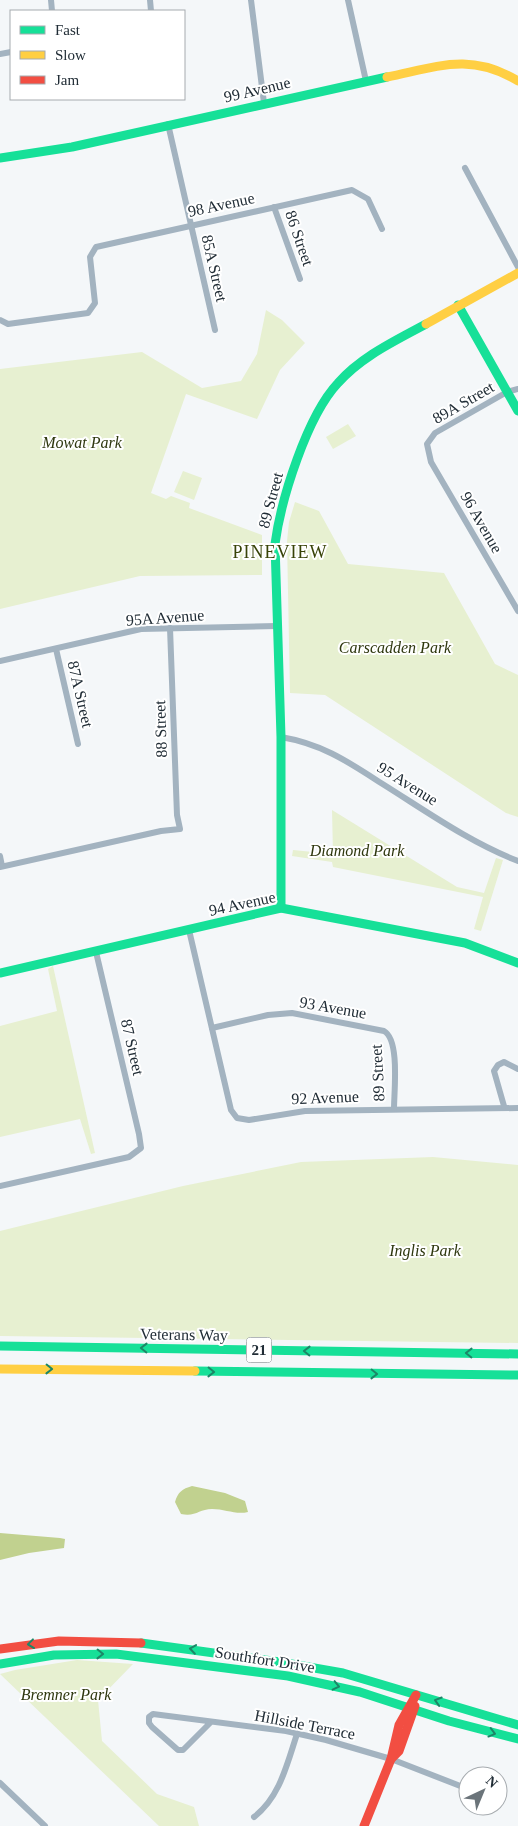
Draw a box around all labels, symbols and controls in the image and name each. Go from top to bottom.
legend [10,10,185,100]
text: Fast [55,22,81,38]
text: Slow [55,47,86,63]
text: Jam [55,72,79,88]
street label: 99 Avenue [222,74,292,105]
street label: 98 Avenue [186,189,256,220]
street label: 86 Street [282,208,317,269]
street label: 85A Street [199,233,231,304]
street label: 89A Street [430,378,497,427]
park label: Mowat Park [41,434,123,451]
street label: 89 Street [255,470,286,530]
street label: 96 Avenue [457,489,506,556]
district label: PINEVIEW [233,542,327,562]
street label: 95A Avenue [125,606,205,629]
park label: Carscadden Park [339,639,452,656]
street label: 87A Street [65,659,97,730]
street label: 88 Street [151,699,170,758]
street label: 95 Avenue [375,758,441,809]
park label: Diamond Park [309,842,405,859]
street label: 94 Avenue [207,888,277,919]
street label: 93 Avenue [298,993,368,1022]
street label: 87 Street [118,1017,147,1077]
street label: 89 Street [367,1043,387,1102]
street label: 92 Avenue [291,1088,359,1107]
park label: Inglis Park [388,1242,462,1260]
street label: Veterans Way [140,1325,228,1345]
road number: 21 [246,1338,272,1362]
one-way arrow [140,1343,148,1353]
one-way arrow [303,1345,311,1356]
one-way arrow [465,1348,473,1358]
one-way arrow [45,1364,53,1375]
one-way arrow [208,1367,215,1377]
one-way arrow [370,1369,378,1379]
one-way arrow [27,1638,35,1649]
street label: Southfort Drive [214,1643,316,1676]
one-way arrow [189,1644,197,1655]
one-way arrow [97,1648,105,1659]
one-way arrow [332,1680,341,1691]
park label: Bremner Park [21,1686,112,1703]
one-way arrow [434,1697,442,1707]
street label: Hillside Terrace [253,1706,357,1743]
one-way arrow [487,1727,496,1738]
north arrow [458,1766,508,1816]
text: N [483,1773,501,1791]

